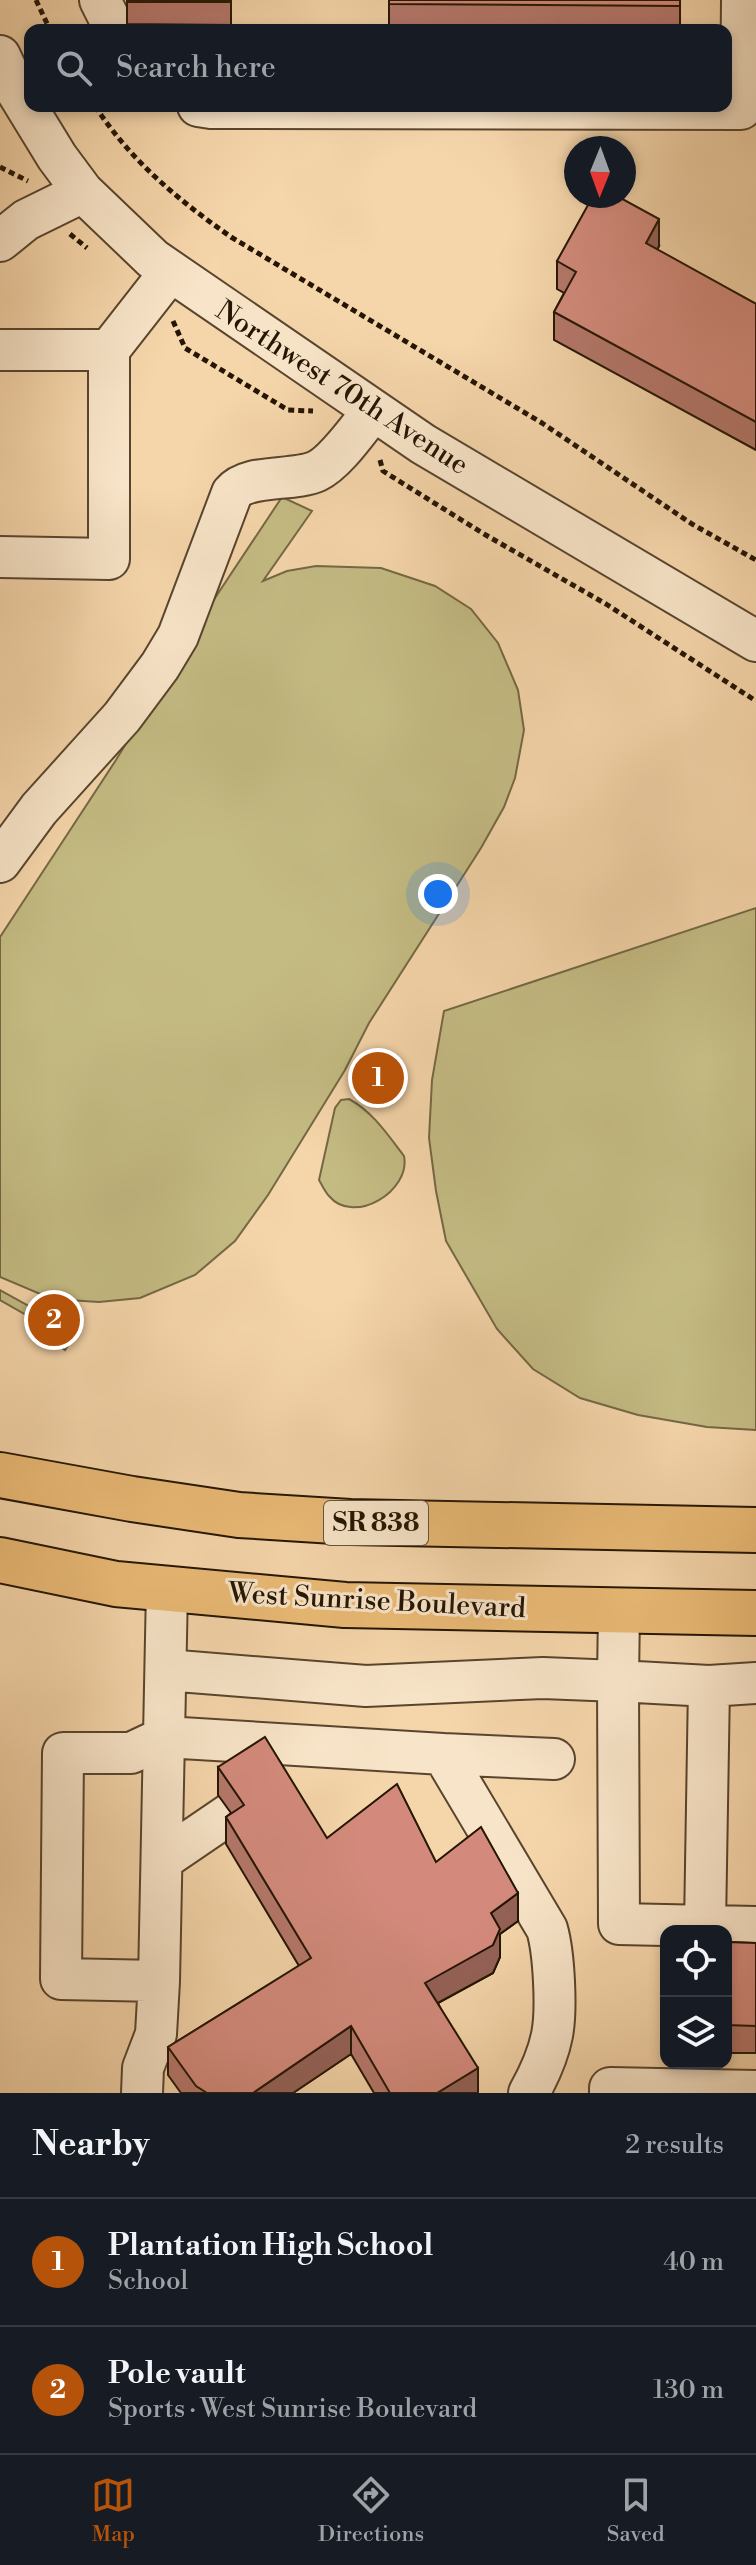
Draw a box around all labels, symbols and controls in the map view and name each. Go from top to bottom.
search box [24,24,732,112]
icon: search [52,46,96,90]
text: Search here [116,49,276,87]
north arrow [564,136,636,208]
street label: Northwest 70th Avenue [209,293,475,483]
your location [418,874,458,914]
pin: 1 [352,1048,404,1108]
pin: 2 [28,1290,80,1350]
road number: SR 838 [324,1501,428,1545]
street label: West Sunrise Boulevard [226,1576,527,1626]
map controls [660,1925,732,2069]
button: locate [660,1925,732,1997]
button: layers [660,1997,732,2069]
text: Nearby [32,2124,150,2166]
text: 2 results [625,2129,724,2161]
text: Plantation High School [108,2227,433,2265]
text: 1 [52,2246,64,2278]
text: 40 m [663,2246,724,2278]
text: School [108,2265,188,2297]
text: Pole vault [108,2355,246,2393]
text: 2 [50,2374,66,2406]
text: 130 m [653,2374,724,2406]
text: Sports · West Sunrise Boulevard [108,2393,477,2425]
tab: Map [91,2473,135,2548]
tab: Directions [318,2473,424,2548]
tab: Saved [607,2473,665,2548]

